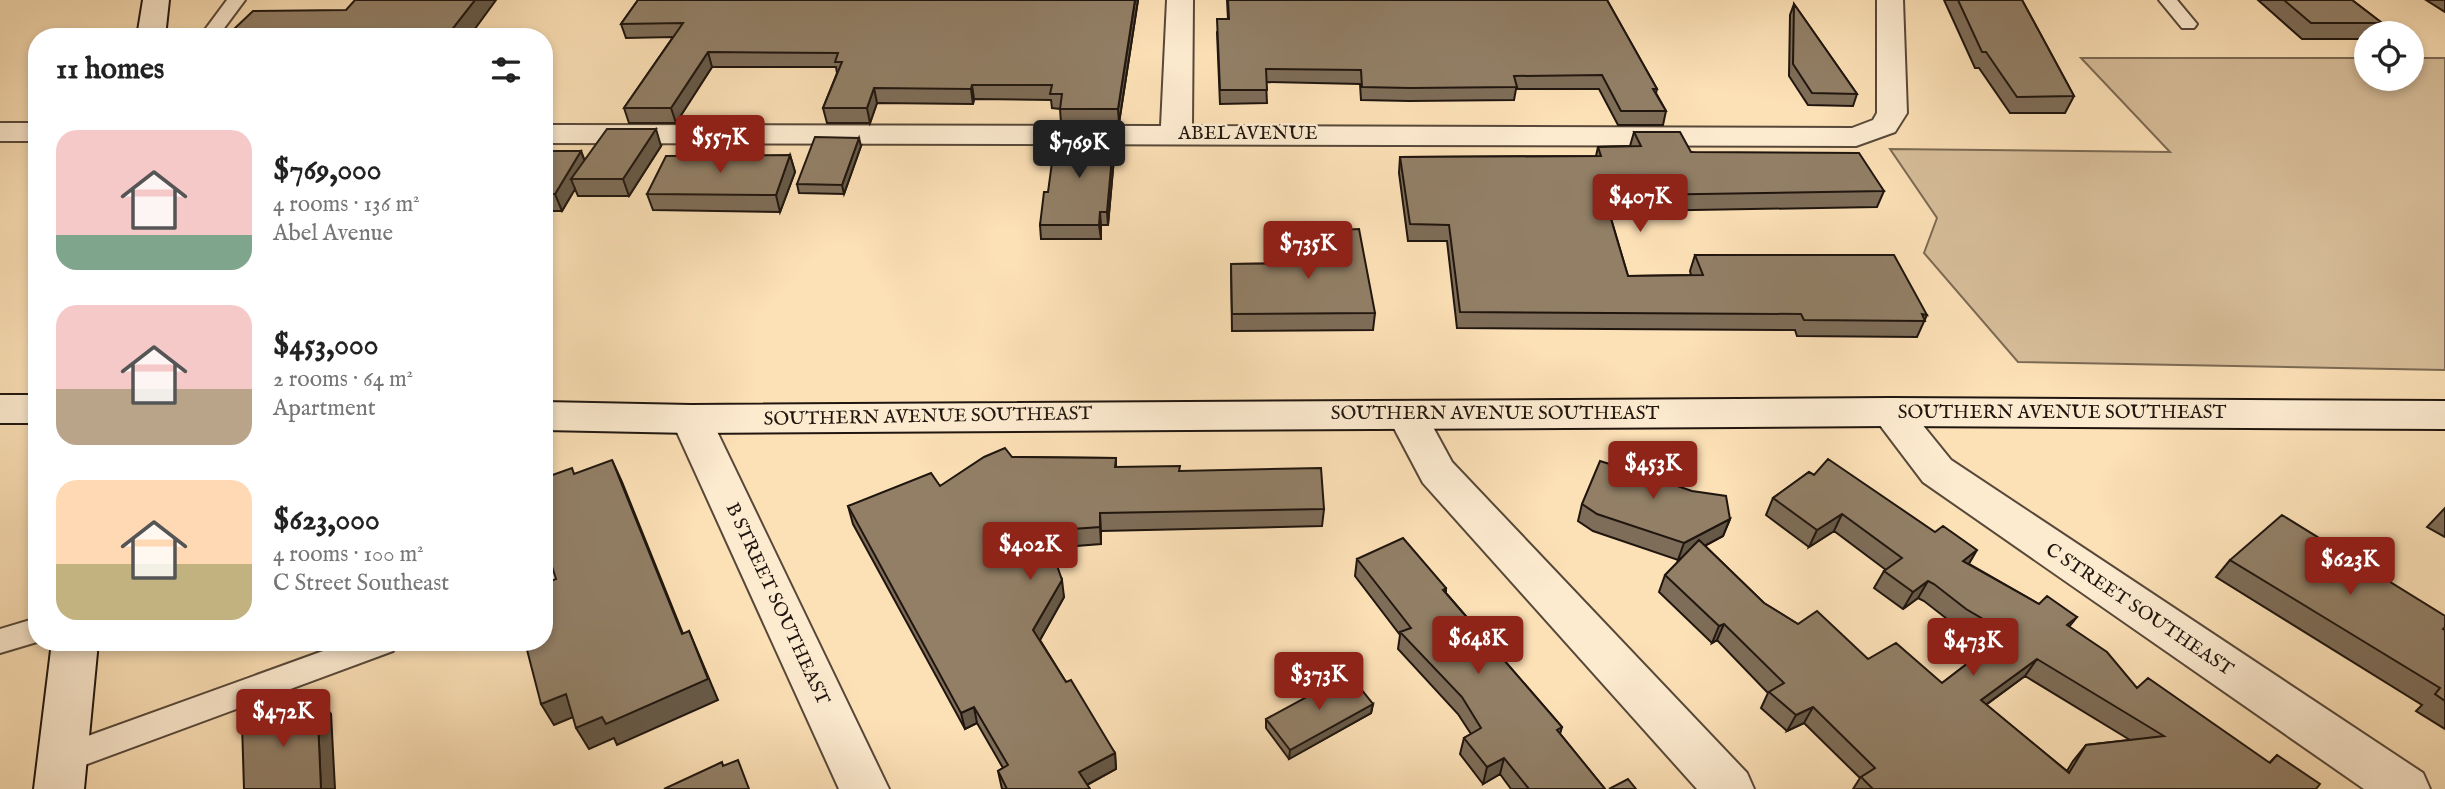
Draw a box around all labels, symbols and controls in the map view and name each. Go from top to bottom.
map controls [2354,21,2424,91]
button: locate [2354,21,2424,91]
text: 11 homes [56,51,164,89]
icon: filters [487,51,525,89]
pin: $557K [671,116,769,175]
pin: $769K [1030,120,1128,180]
street label: ABEL AVENUE [1177,122,1318,146]
text: $557K [692,123,748,152]
text: $769K [1049,128,1109,157]
text: $769,000 [273,152,382,190]
icon: home [112,158,196,242]
pin: $407K [1591,174,1689,234]
text: $407K [1609,182,1671,211]
text: 4 rooms · 136 m² [273,190,420,219]
text: Abel Avenue [273,219,393,248]
pin: $735K [1259,222,1357,281]
text: $735K [1279,229,1337,258]
text: $453,000 [273,327,378,365]
icon: home [112,333,196,417]
text: 2 rooms · 64 m² [273,365,413,394]
text: Apartment [273,394,376,423]
street label: SOUTHERN AVENUE SOUTHEAST [1898,401,2226,425]
street label: SOUTHERN AVENUE SOUTHEAST [764,402,1093,432]
street label: SOUTHERN AVENUE SOUTHEAST [1331,402,1659,426]
pin: $453K [1604,442,1702,501]
text: $453K [1624,449,1682,478]
street label: B STREET SOUTHEAST [720,499,834,709]
text: $623,000 [273,502,380,540]
icon: home [112,508,196,592]
pin: $402K [981,522,1079,582]
text: $402K [999,530,1061,559]
street label: C STREET SOUTHEAST [2041,538,2238,682]
pin: $623K [2301,538,2399,597]
text: 4 rooms · 100 m² [273,540,424,569]
text: $623K [2321,545,2379,574]
text: C Street Southeast [273,569,449,598]
pin: $648K [1429,616,1527,676]
pin: $473K [1924,618,2022,678]
text: $648K [1448,624,1508,653]
text: $473K [1943,626,2003,655]
pin: $373K [1270,652,1368,712]
text: $373K [1290,660,1348,689]
pin: $472K [234,690,332,749]
text: $472K [252,697,314,726]

